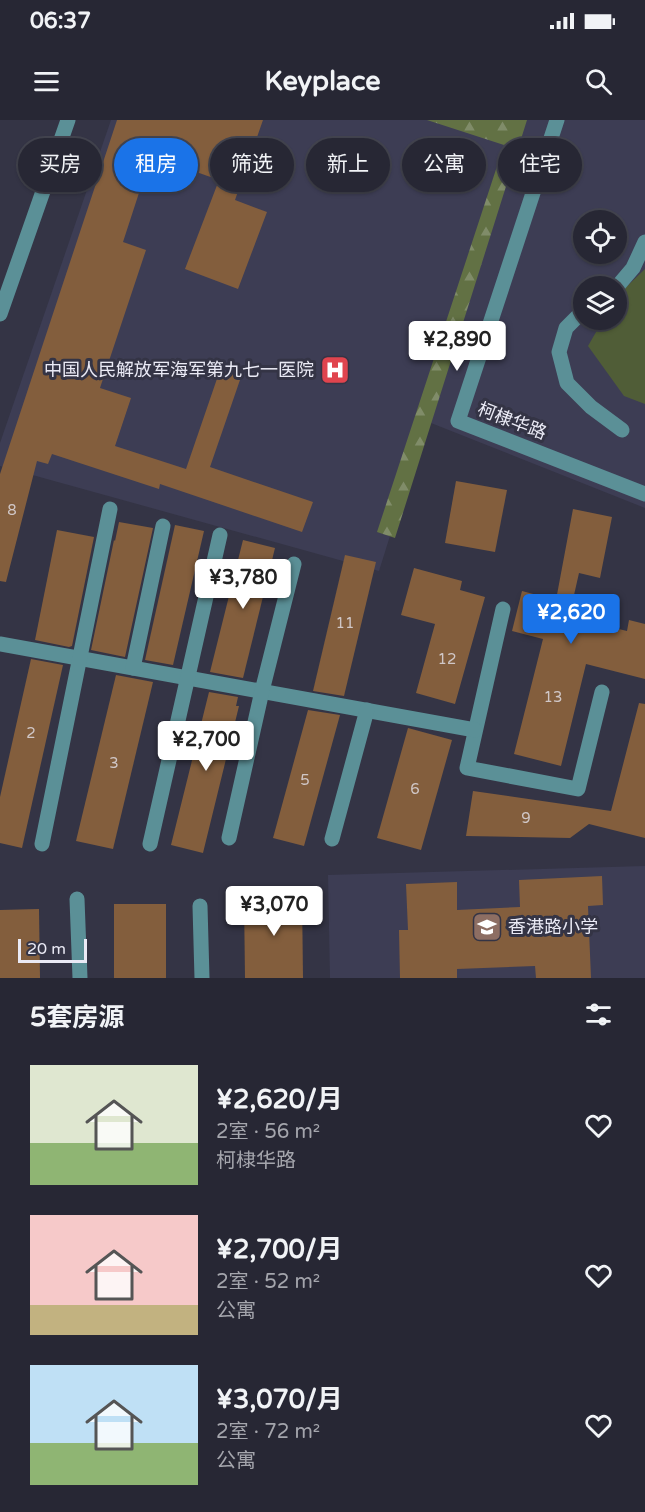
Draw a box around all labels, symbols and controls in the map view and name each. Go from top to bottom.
text: 06:37 [30,8,91,34]
icon: menu [30,65,63,98]
text: Keyplace [264,65,381,98]
icon: search [582,65,615,98]
chip: 买房 [18,138,102,192]
chip: 租房 [114,138,198,192]
chip: 筛选 [210,138,294,192]
chip: 新上 [306,138,390,192]
chip: 公寓 [402,138,486,192]
chip: 住宅 [498,138,582,192]
map controls [573,210,627,330]
button: locate [573,210,627,264]
button: layers [573,276,627,330]
pin: ¥2,890 [408,321,506,372]
text: ¥2,890 [423,328,491,352]
hospital icon: 中国人民解放军海军第九七一医院 [319,354,351,386]
place label: 中国人民解放军海军第九七一医院 [44,359,314,381]
street label: 柯棣华路 [474,398,550,444]
house number: 8 [7,501,17,519]
pin: ¥3,780 [194,559,292,610]
text: ¥3,780 [209,566,277,590]
pin: ¥2,620 [522,594,620,645]
text: ¥2,620 [537,601,605,625]
house number: 11 [336,614,354,632]
house number: 12 [438,650,456,668]
house number: 13 [544,688,562,706]
pin: ¥2,700 [157,721,255,772]
house number: 2 [26,724,36,742]
text: ¥2,700 [172,728,240,752]
house number: 3 [109,754,119,772]
house number: 5 [300,771,310,789]
house number: 6 [410,780,420,798]
house number: 9 [521,809,531,827]
pin: ¥3,070 [225,886,323,937]
text: ¥3,070 [240,893,308,917]
school or university icon: 香港路小学 [471,911,503,943]
place label: 香港路小学 [508,916,598,938]
scale bar [18,936,87,964]
text: 20 m [27,939,66,959]
icon: filters [582,998,615,1031]
text: 5套房源 [30,1002,124,1033]
text: ¥2,620/月 [216,1084,343,1115]
icon: home [78,1089,150,1161]
icon: heart [582,1109,615,1142]
text: 2室 · 56 m² [216,1120,320,1144]
text: 柯棣华路 [216,1149,296,1173]
text: ¥2,700/月 [216,1234,342,1265]
icon: home [78,1239,150,1311]
icon: heart [582,1259,615,1292]
text: 2室 · 52 m² [216,1270,320,1294]
text: 公寓 [216,1299,256,1323]
text: ¥3,070/月 [216,1384,343,1415]
icon: home [78,1389,150,1461]
icon: heart [582,1409,615,1442]
text: 2室 · 72 m² [216,1420,320,1444]
text: 公寓 [216,1449,256,1473]

